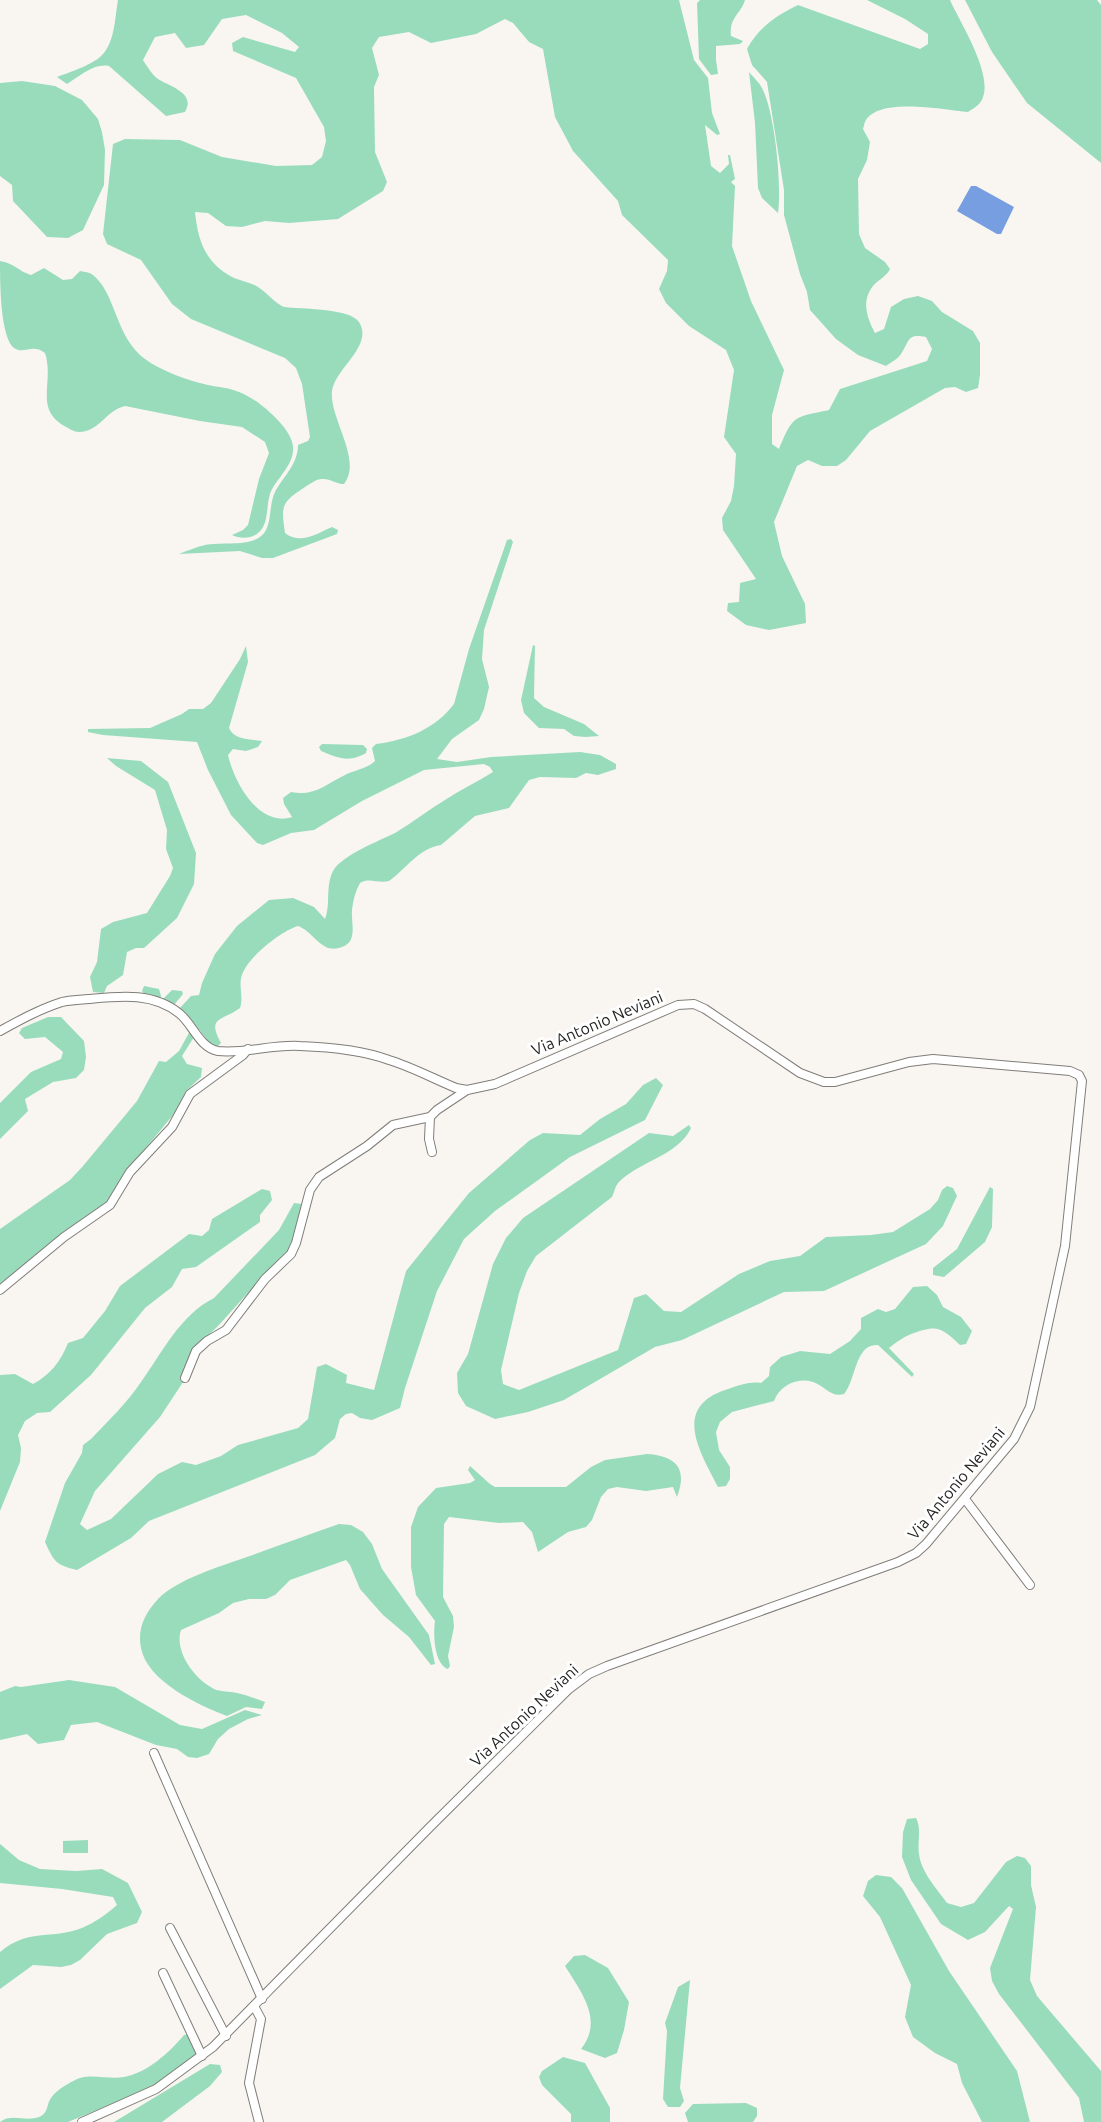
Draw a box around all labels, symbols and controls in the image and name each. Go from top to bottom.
street label: Via Antonio Neviani [529,987,665,1059]
street label: Via Antonio Neviani [904,1423,1008,1543]
street label: Via Antonio Neviani [466,1660,582,1770]

